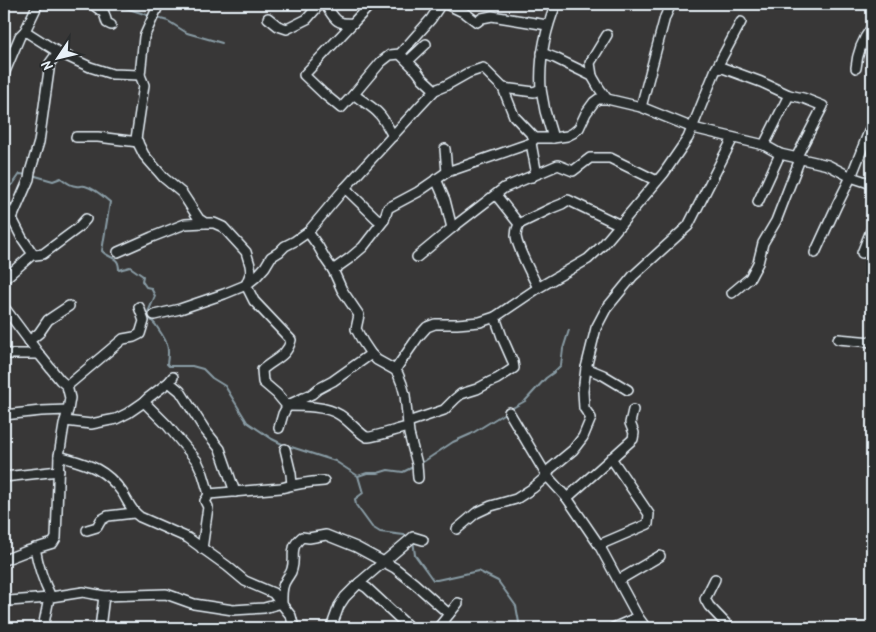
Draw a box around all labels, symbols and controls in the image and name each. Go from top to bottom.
north arrow [32,32,82,82]
text: N [37,55,60,75]

